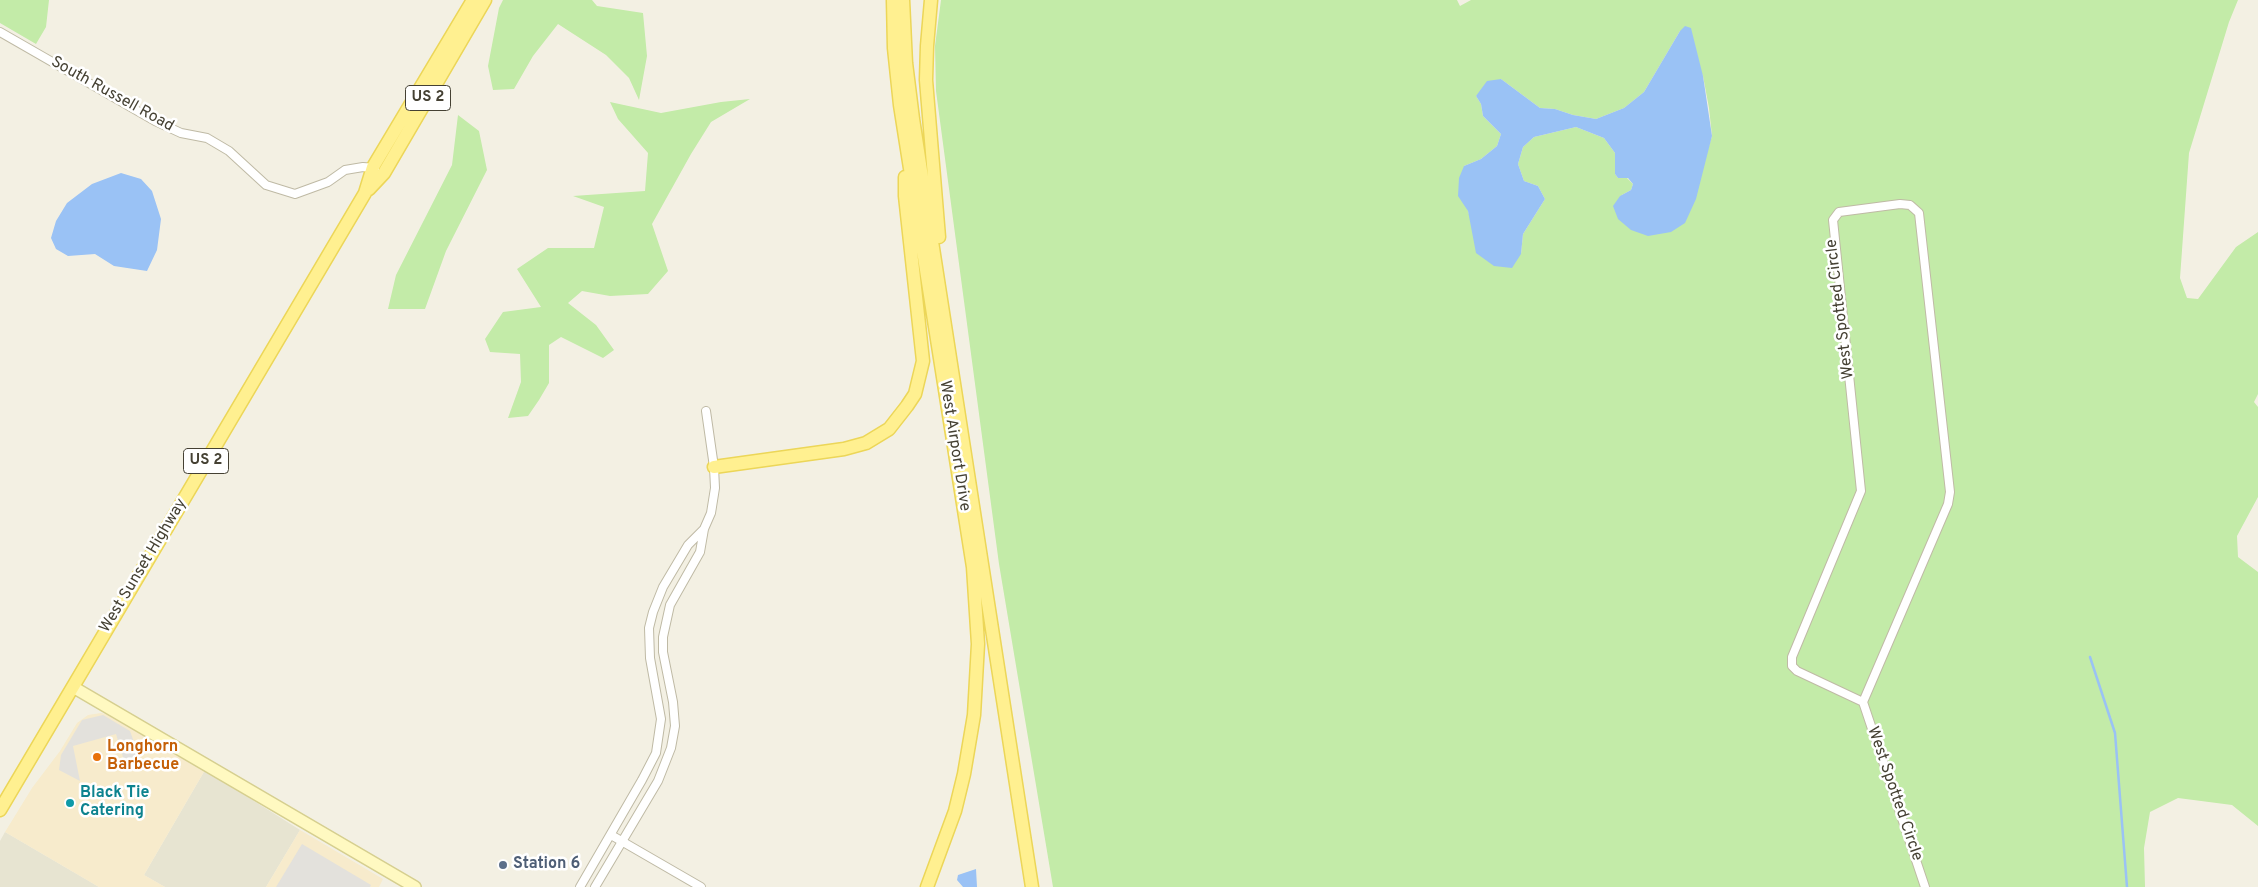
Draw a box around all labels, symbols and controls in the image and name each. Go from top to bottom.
street label: South Russell Road [47,53,177,137]
road number: US 2 [406,86,450,110]
street label: West Spotted Circle [1823,238,1859,380]
street label: West Airport Drive [934,379,974,513]
road number: US 2 [184,448,228,474]
street label: West Sunset Highway [96,495,192,637]
street label: West Spotted Circle [1862,724,1926,864]
place label: Longhorn Barbecue [107,738,179,776]
marker: Longhorn Barbecue [91,751,103,763]
place label: Black Tie Catering [80,784,149,822]
marker: Black Tie Catering [64,797,76,809]
place label: Station 6 [513,855,580,875]
marker: Station 6 [497,859,509,871]

